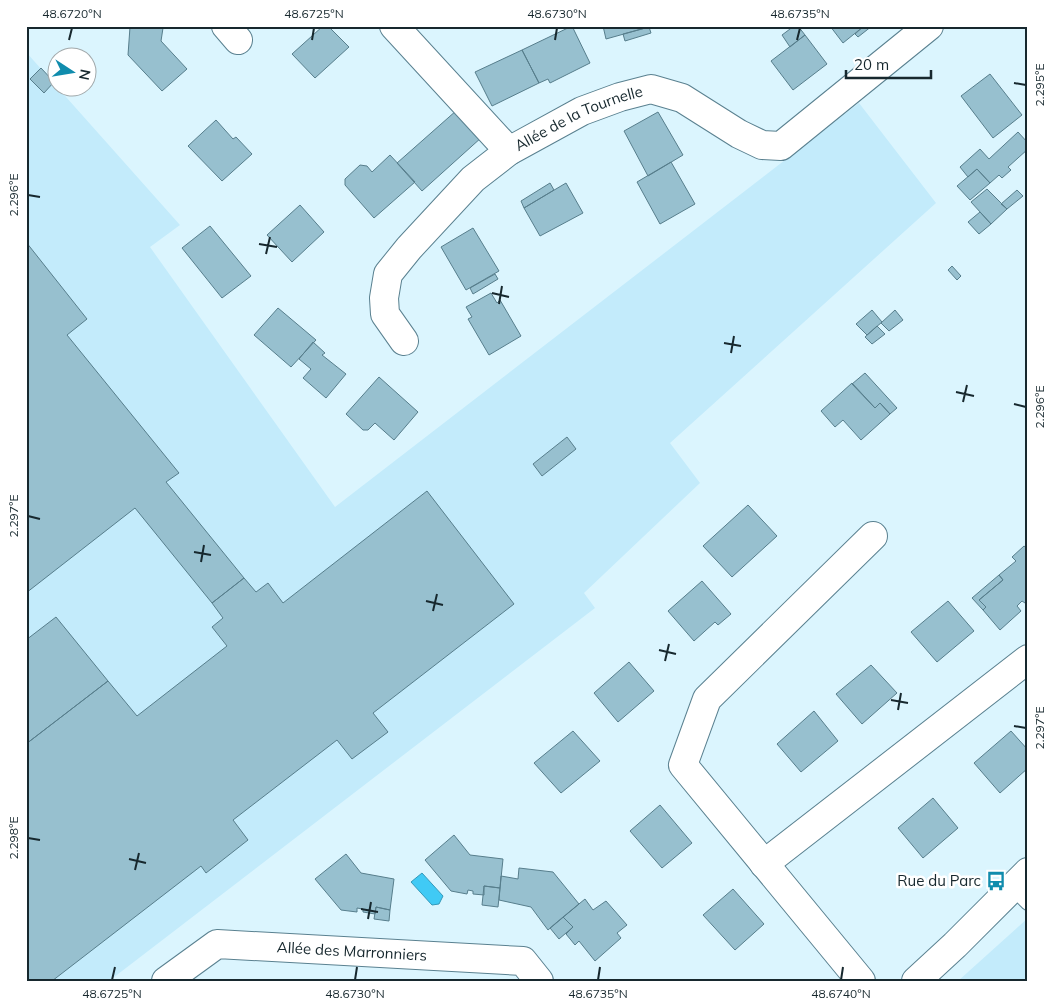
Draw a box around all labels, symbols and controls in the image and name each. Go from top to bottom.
text: 48.6720°N [42,6,102,21]
text: 48.6725°N [284,6,344,21]
text: 48.6730°N [527,6,587,21]
text: 48.6735°N [770,6,830,21]
north arrow [48,48,98,98]
scale bar [846,48,932,80]
text: 20 m [854,55,889,74]
text: 2.295°E [1032,63,1047,107]
text: N [75,68,95,82]
street label: Allée de la Tournelle [511,82,645,155]
text: 2.296°E [6,173,21,217]
text: 2.296°E [1032,385,1047,429]
text: 2.297°E [6,494,21,538]
text: 2.297°E [1032,706,1047,750]
text: 2.298°E [6,816,21,860]
bus stop icon: Rue du Parc [985,870,1007,892]
place label: Rue du Parc [897,871,981,890]
street label: Allée des Marronniers [276,937,427,965]
text: 48.6725°N [82,986,142,1001]
text: 48.6730°N [325,986,385,1001]
text: 48.6735°N [568,986,628,1001]
text: 48.6740°N [811,986,871,1001]

